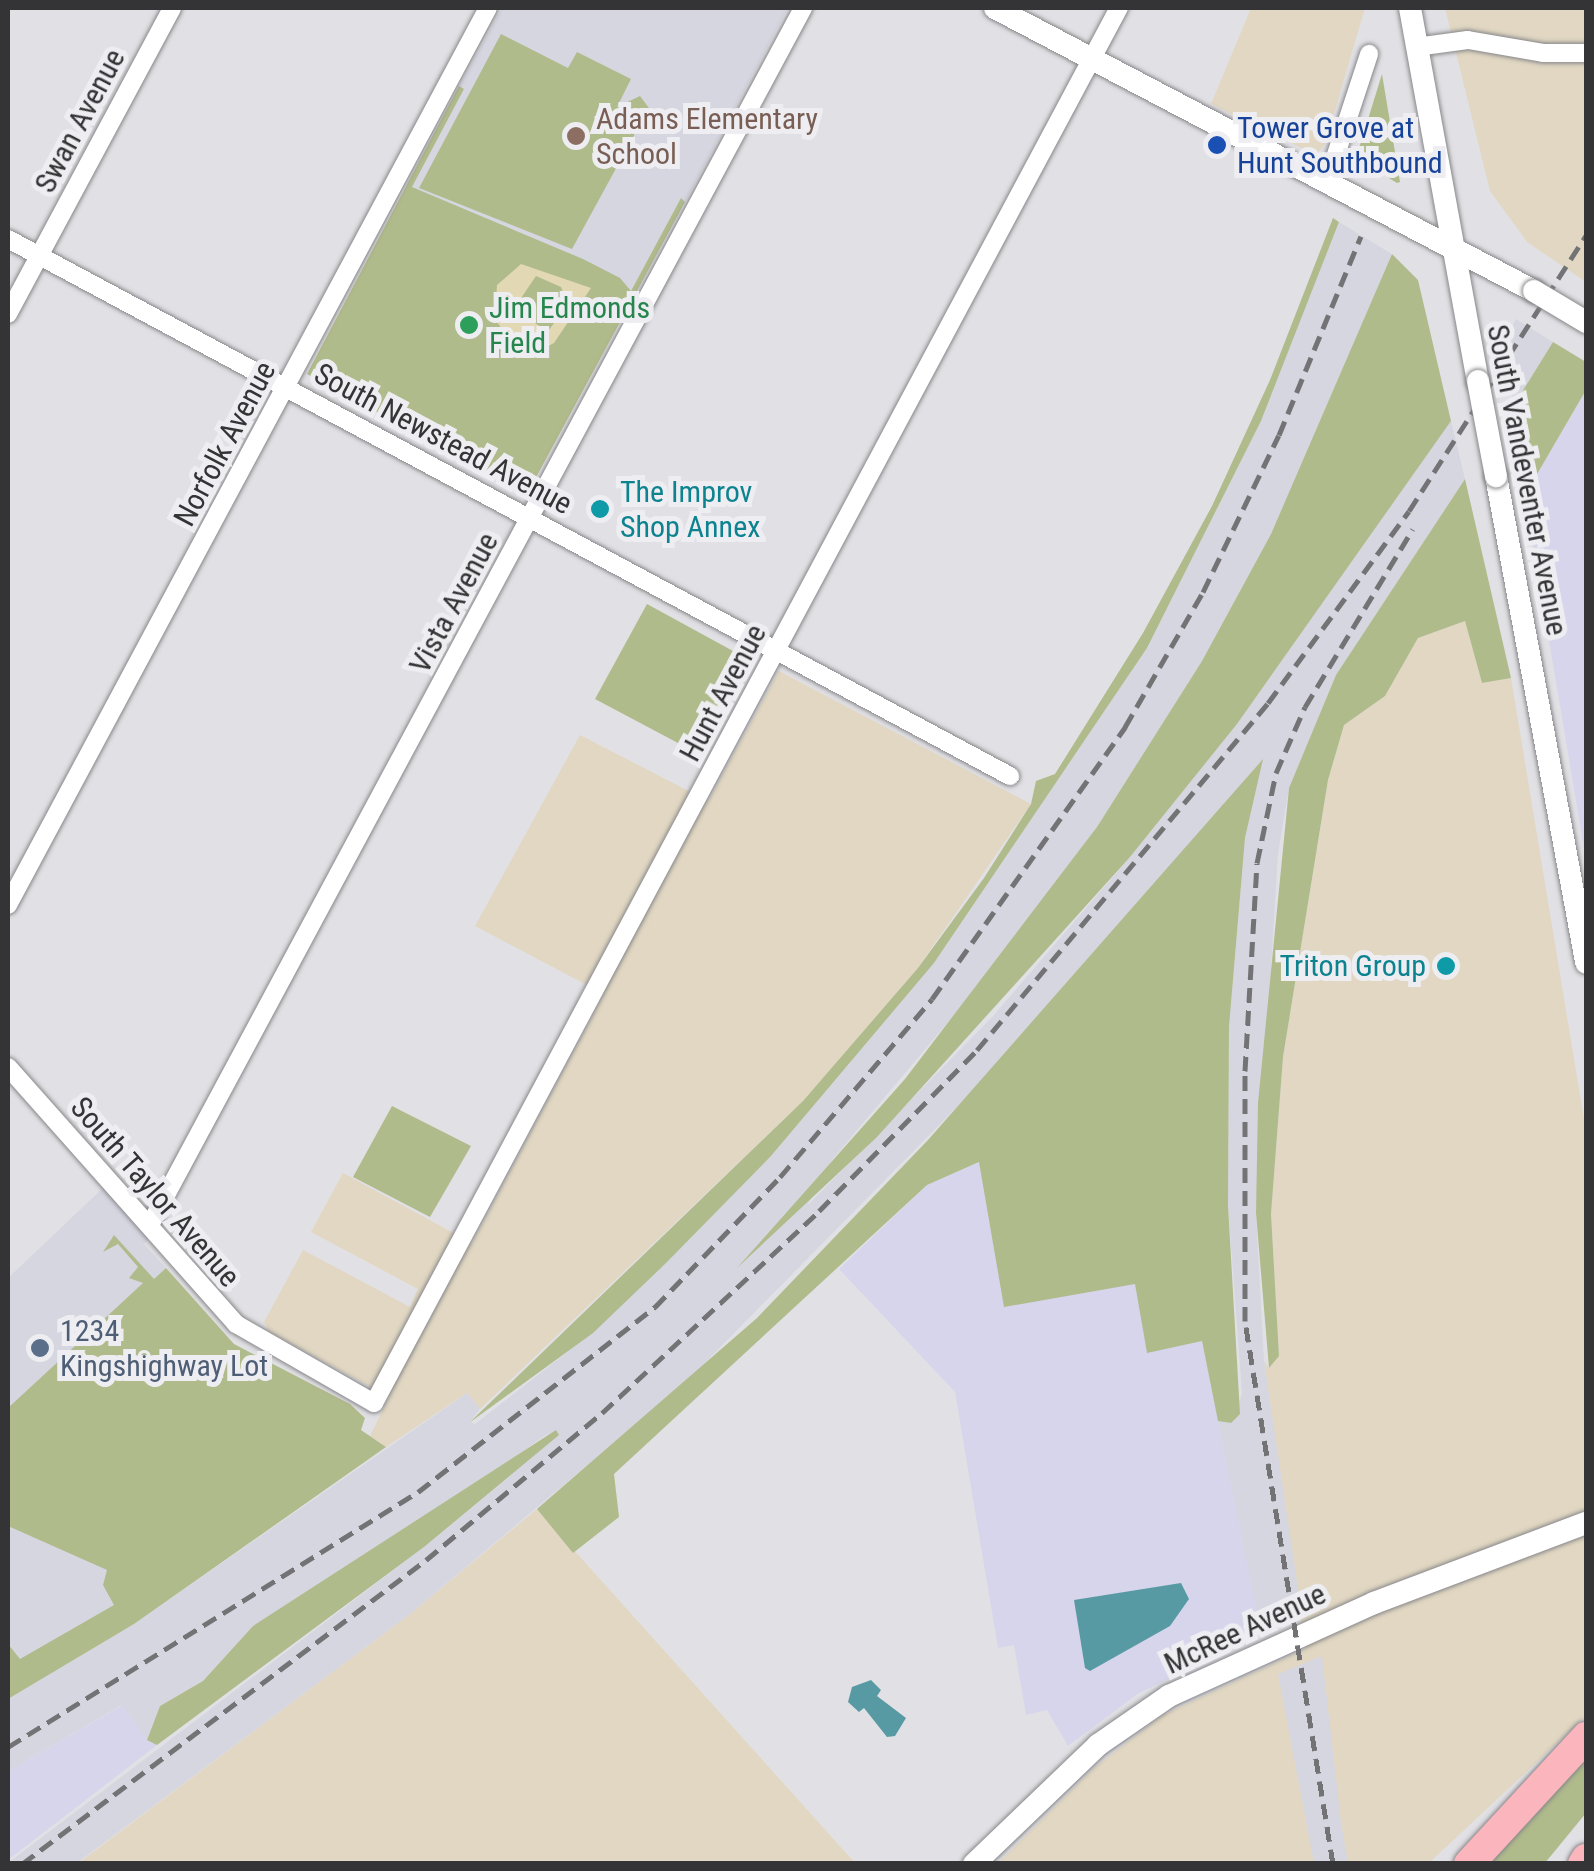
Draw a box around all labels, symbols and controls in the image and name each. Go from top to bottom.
street label: Swan Avenue [27,43,133,199]
place label: Adams Elementary School [596,101,818,172]
place label: Tower Grove at Hunt Southbound [1237,110,1443,180]
marker: Adams Elementary School [565,125,587,147]
marker: Tower Grove at Hunt Southbound [1206,134,1228,156]
place label: Jim Edmonds Field [489,290,650,360]
marker: Jim Edmonds Field [458,314,480,336]
street label: South Vandeventer Avenue [1479,322,1575,638]
street label: Norfolk Avenue [167,356,283,532]
street label: South Newstead Avenue [308,356,578,522]
place label: The Improv Shop Annex [620,474,760,544]
marker: The Improv Shop Annex [589,498,611,520]
street label: Vista Avenue [402,527,506,679]
street label: Hunt Avenue [672,618,774,768]
place label: Triton Group [1279,948,1426,984]
marker: Triton Group [1435,955,1457,977]
street label: South Taylor Avenue [63,1090,247,1294]
place label: 1234 Kingshighway Lot [60,1313,268,1384]
marker: 1234 Kingshighway Lot [29,1337,51,1359]
street label: McRee Avenue [1159,1576,1331,1682]

